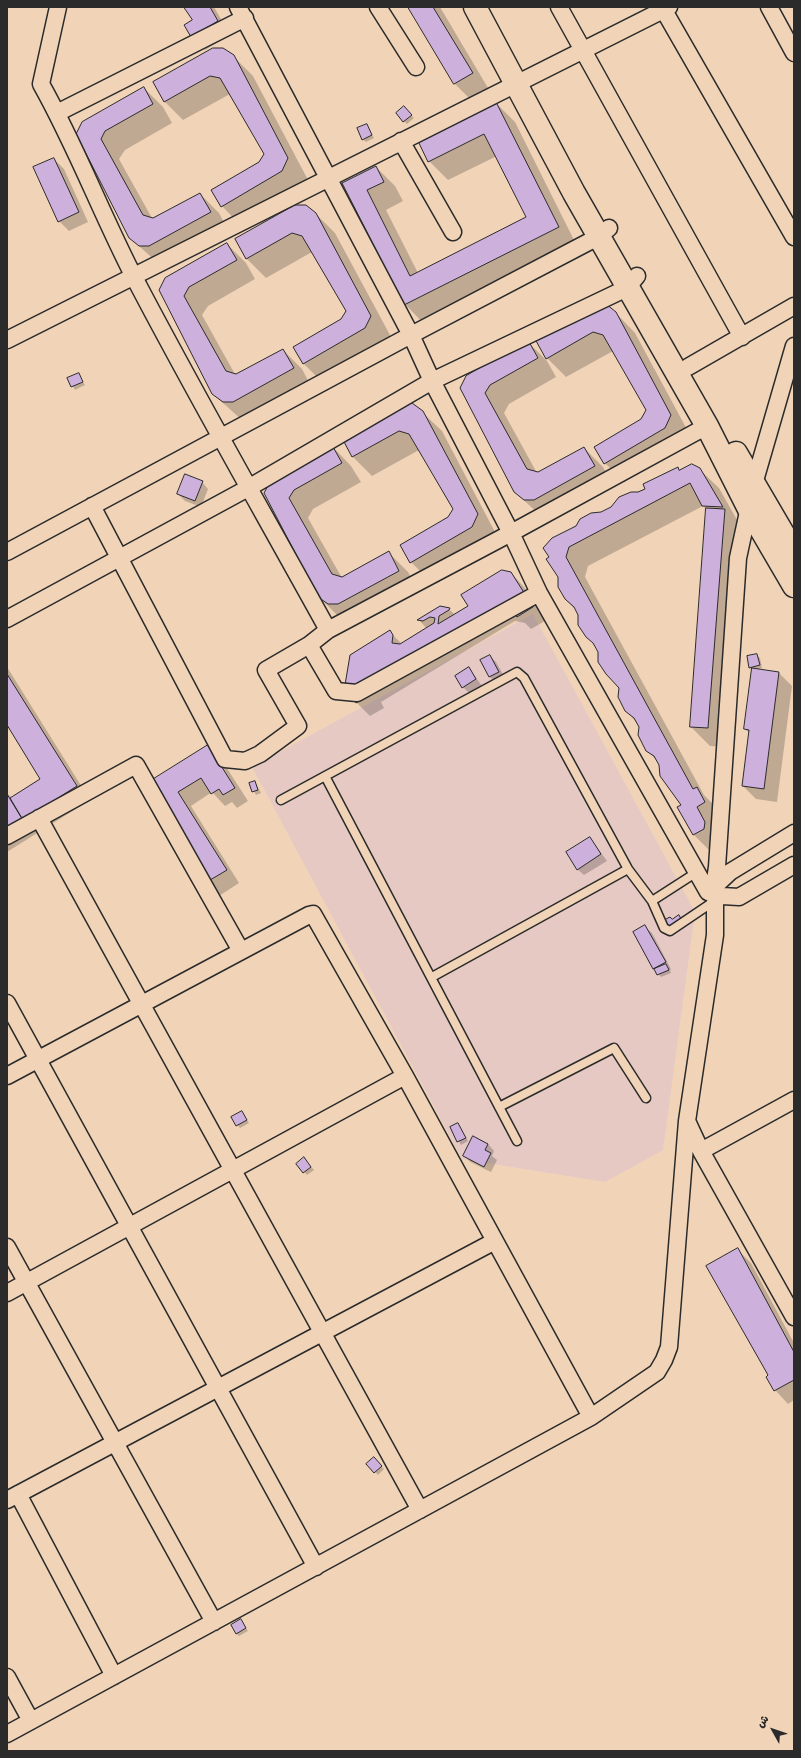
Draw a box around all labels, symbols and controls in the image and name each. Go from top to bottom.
north arrow [753,1710,793,1750]
text: ش [754,1713,774,1732]

